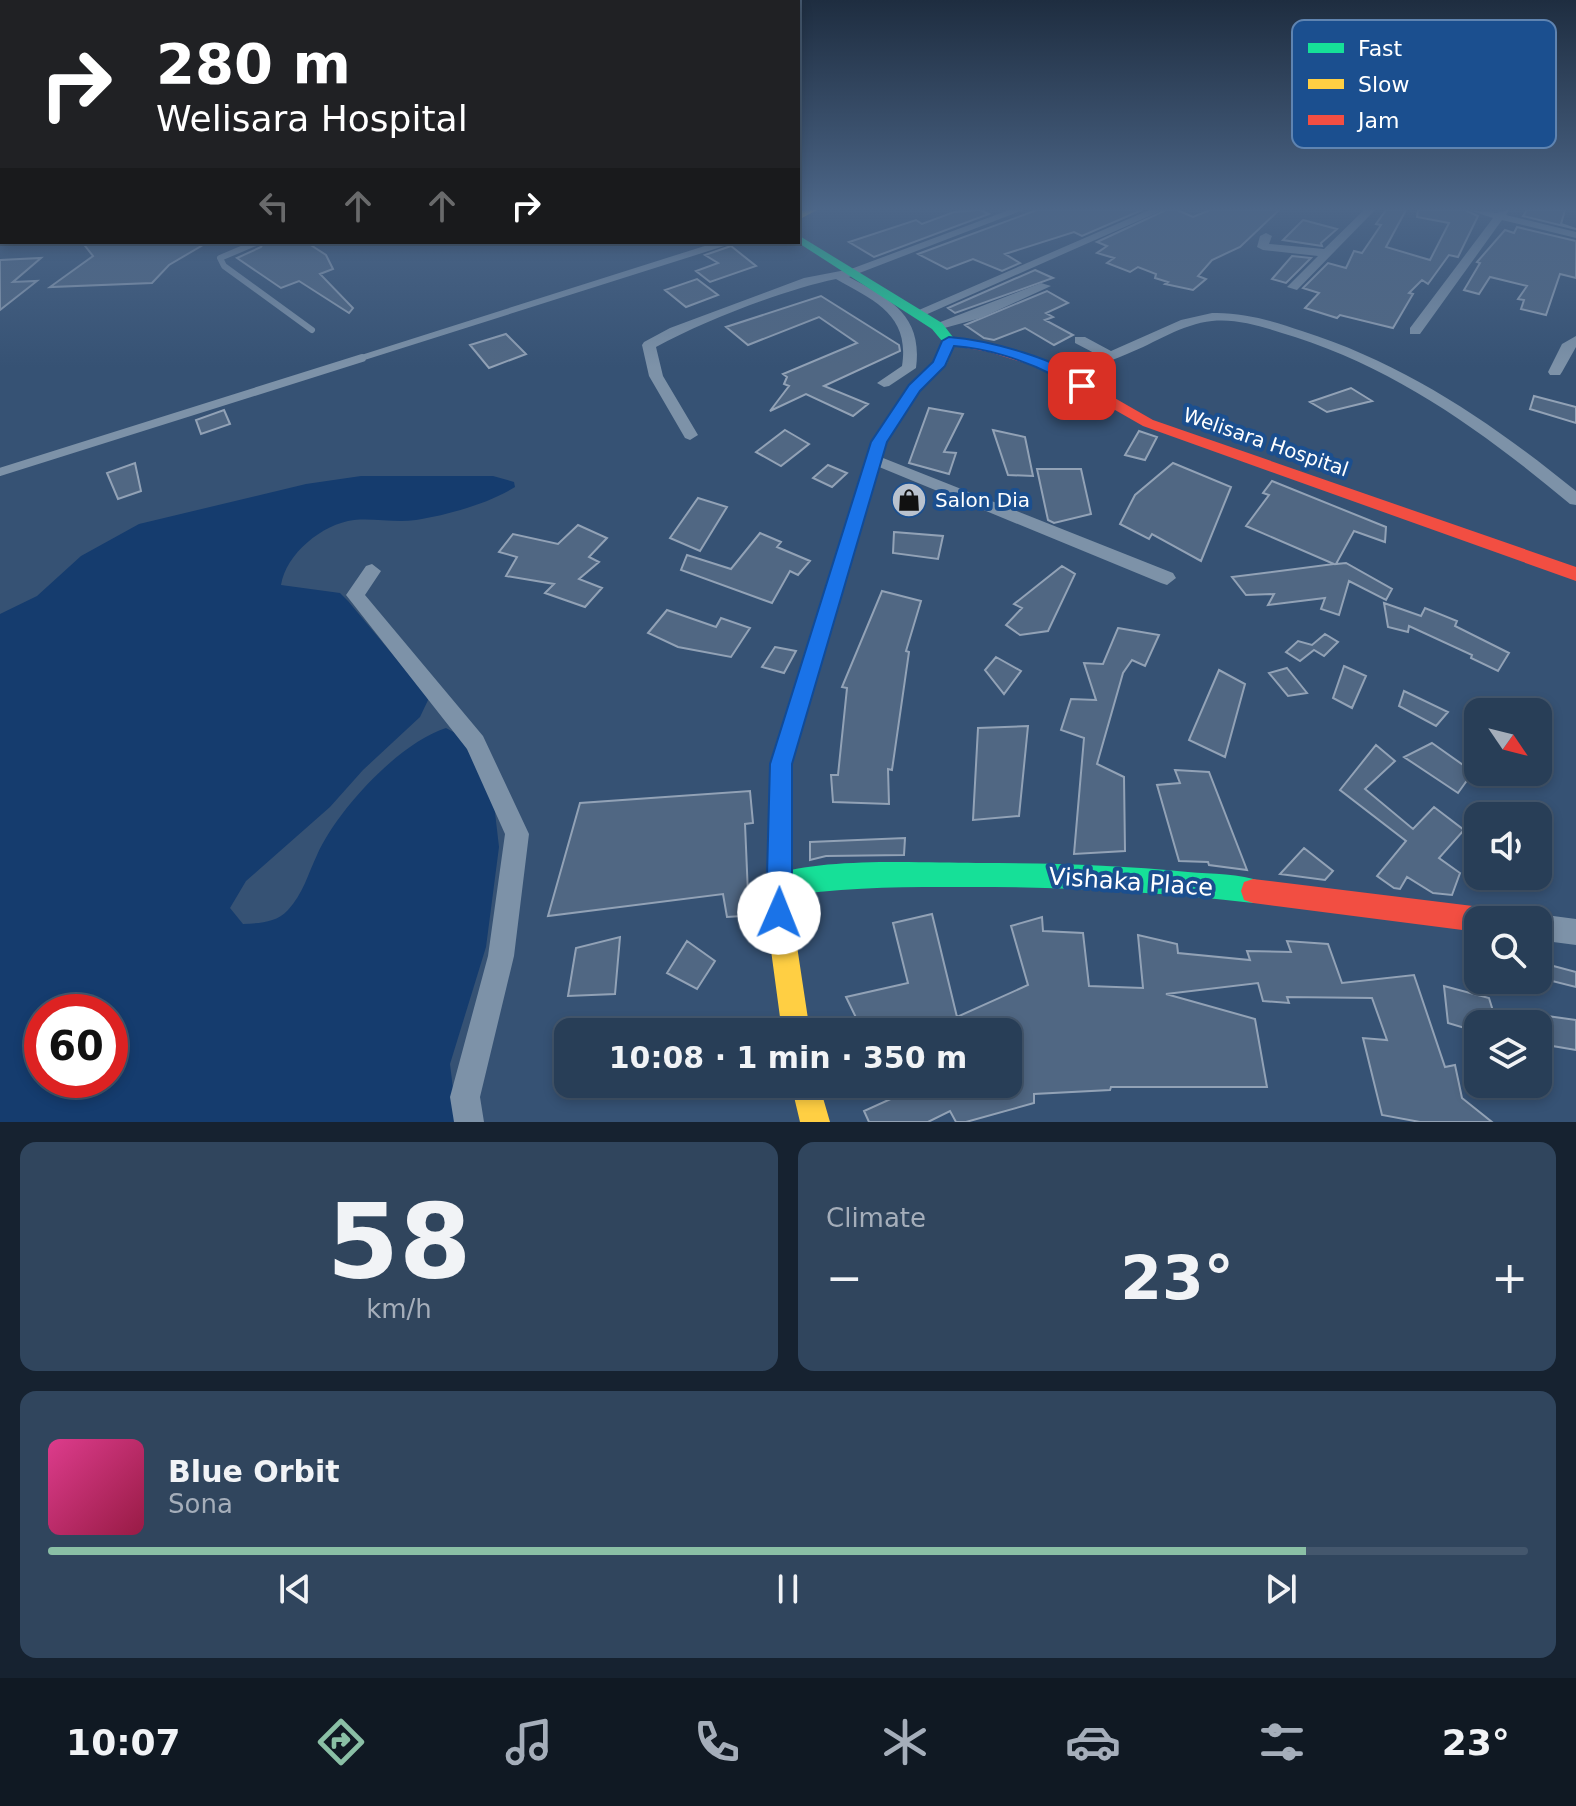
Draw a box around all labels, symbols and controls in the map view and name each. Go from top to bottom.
legend [1292,20,1556,148]
text: 280 m [156,31,351,96]
icon: right [24,32,128,136]
text: Fast [1358,36,1403,61]
text: Slow [1358,72,1410,97]
text: Welisara Hospital [156,98,468,139]
text: Jam [1356,108,1399,133]
icon: left [252,184,296,228]
icon: ahead [336,184,380,228]
icon: ahead [420,184,464,228]
icon: right [504,184,548,228]
pin [1048,352,1116,420]
icon: arrive [1060,364,1104,408]
street label: Welisara Hospital [1180,402,1352,482]
shop icon: Salon Dia [890,481,928,519]
place label: Salon Dia [935,488,1030,512]
north arrow [1464,698,1552,786]
map controls [1464,698,1552,1098]
button: sound [1464,802,1552,890]
street label: Vishaka Place [1048,862,1214,902]
position arrow [737,871,821,955]
button: search [1464,906,1552,994]
speed limit sign: 60 [24,994,128,1098]
button: layers [1464,1010,1552,1098]
text: 10:08 · 1 min · 350 m [609,1040,967,1075]
text: 58 [327,1181,471,1303]
text: Climate [826,1203,926,1233]
text: 23° [1120,1243,1234,1313]
text: − [826,1252,863,1303]
text: + [1491,1252,1528,1303]
text: km/h [366,1294,432,1324]
text: Blue Orbit [168,1454,340,1489]
text: Sona [168,1489,233,1519]
icon: previous [273,1567,317,1611]
icon: pause [766,1567,810,1611]
icon: next [1259,1567,1303,1611]
icon: directions [313,1714,369,1770]
icon: music [501,1714,557,1770]
icon: phone [689,1714,745,1770]
icon: climate [877,1714,933,1770]
icon: car [1065,1714,1121,1770]
icon: filters [1254,1714,1310,1770]
text: 10:07 [66,1722,181,1763]
text: 23° [1442,1722,1510,1763]

